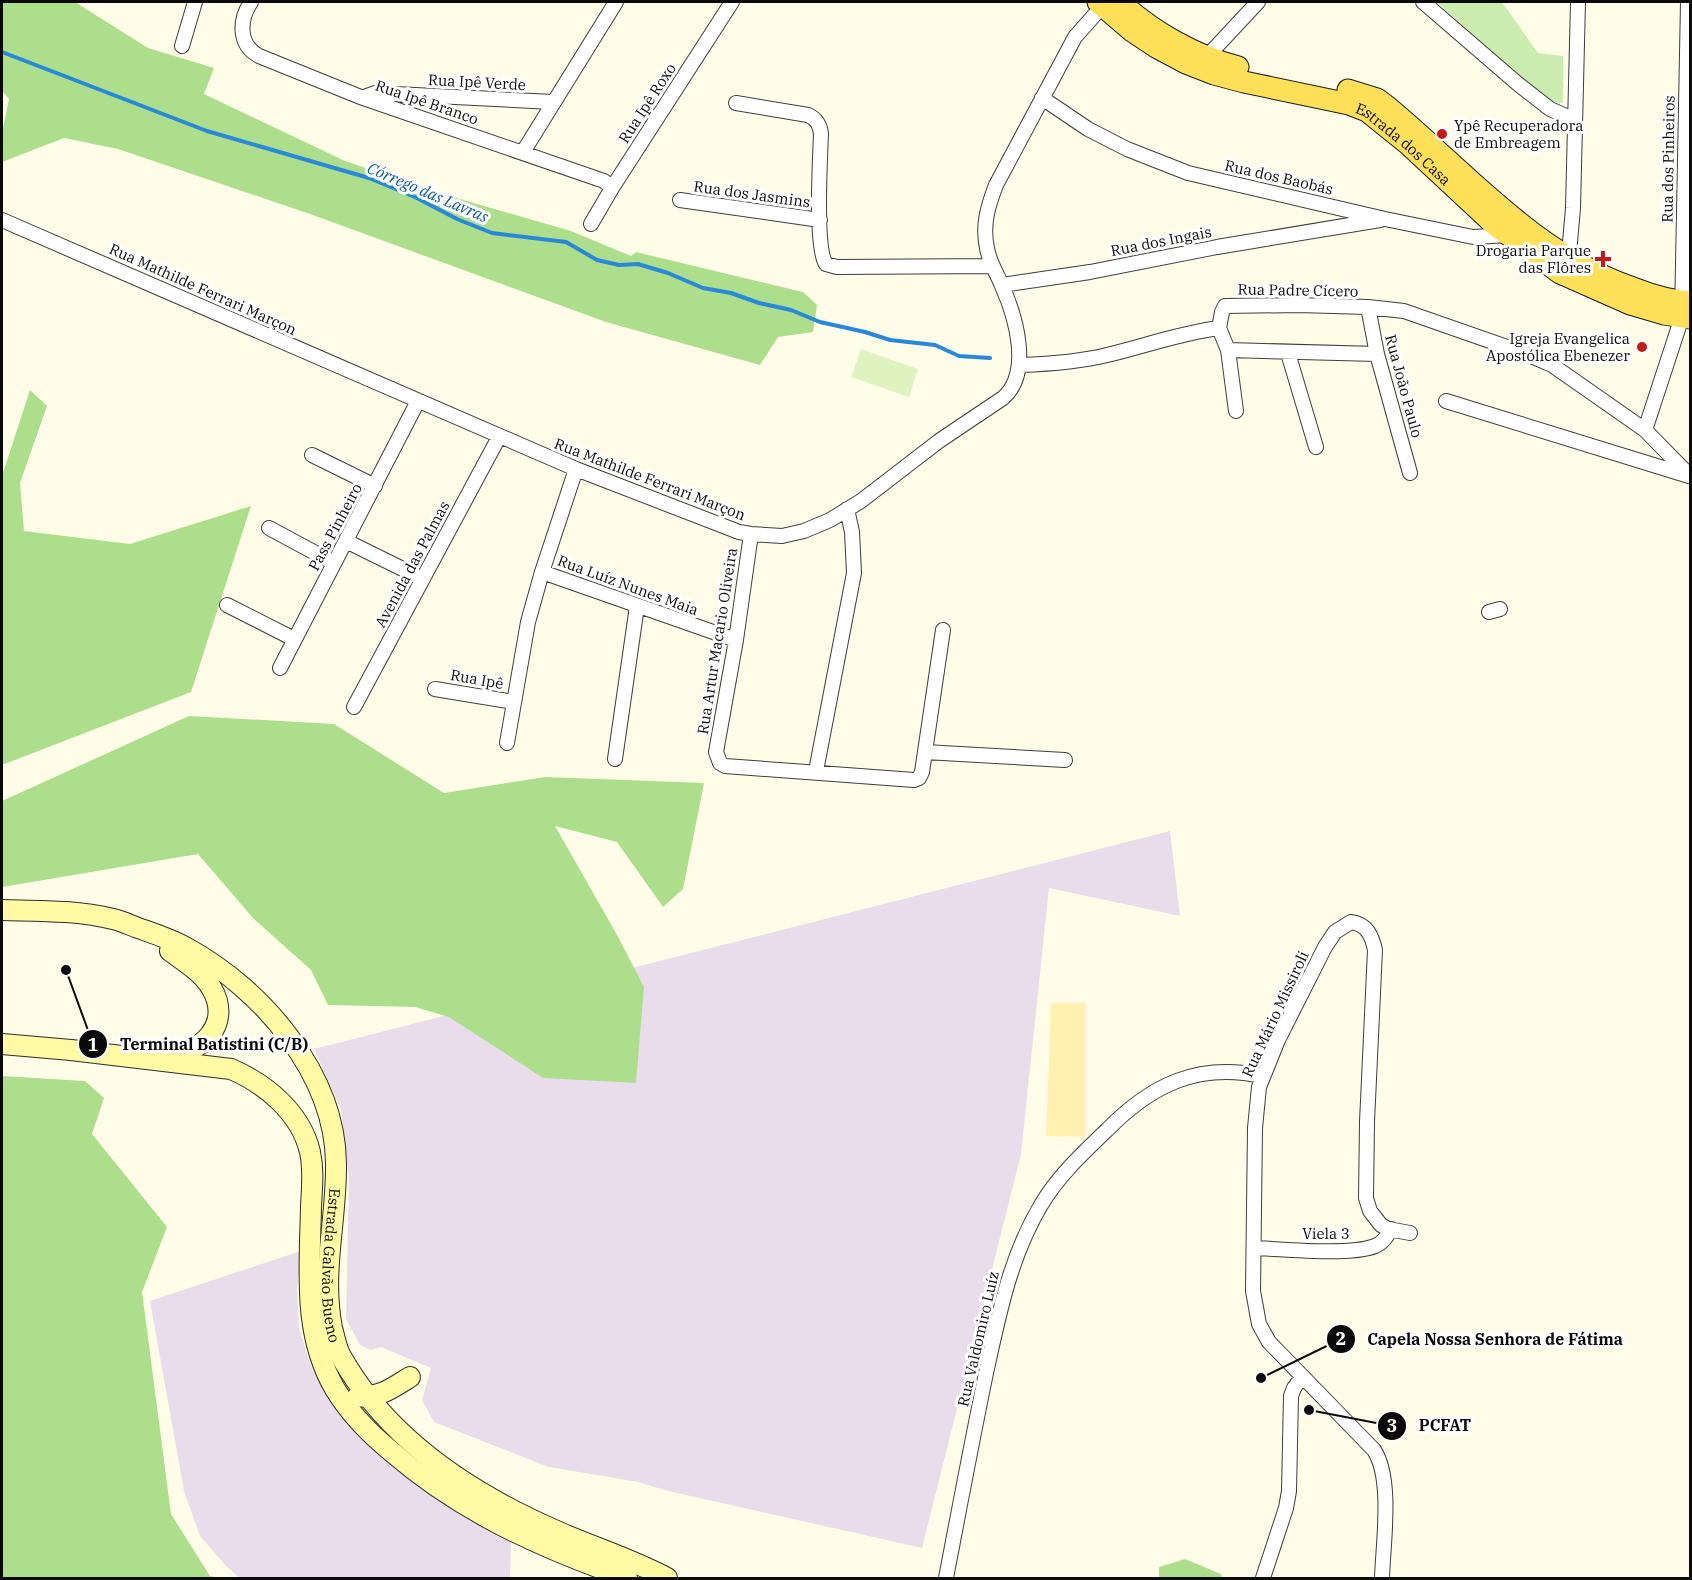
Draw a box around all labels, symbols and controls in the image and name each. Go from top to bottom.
street label: Rua Ipê Roxo [614,59,680,147]
street label: Rua Ipê Verde [428,70,526,94]
street label: Rua Ipê Branco [373,76,481,128]
street label: Rua dos Pinheiros [1657,95,1679,223]
street label: Estrada dos Casa [1353,98,1455,189]
place label: Ypê Recuperadora de Embreagem [1454,116,1583,152]
marker: Ypê Recuperadora de Embreagem [1435,127,1449,141]
street label: Rua dos Baobás [1223,155,1335,199]
water label: Córrego das Lavras [365,158,492,227]
street label: Rua dos Jasmins [692,176,812,212]
street label: Rua dos Ingais [1109,222,1213,260]
street label: Rua Mathilde Ferrari Marçon [106,239,300,339]
place label: Drogaria Parque das Flôres [1476,241,1591,277]
marker: Drogaria Parque das Flôres [1596,252,1610,266]
street label: Rua Padre Cícero [1237,279,1359,301]
place label: Igreja Evangelica Apostólica Ebenezer [1486,329,1630,365]
street label: Rua João Paulo [1381,332,1427,440]
marker: Igreja Evangelica Apostólica Ebenezer [1635,340,1649,354]
street label: Rua Mathilde Ferrari Marçon [552,434,749,524]
street label: Pass Pinheiro [304,480,366,574]
street label: Avenida das Palmas [371,497,453,631]
street label: Rua Artur Macario Oliveira [693,546,741,736]
street label: Rua Luíz Nunes Maia [555,551,701,619]
street label: Rua Ipê [449,665,505,693]
street label: Rua Mário Missiroli [1237,948,1313,1080]
callout: Terminal Batistini (C/B) [78,1027,320,1061]
text: 1 [88,1033,99,1056]
text: Terminal Batistini (C/B) [120,1034,308,1054]
street label: Estrada Galvão Bueno [319,1188,345,1344]
street label: Viela 3 [1302,1224,1350,1243]
street label: Rua Valdomiro Luíz [953,1270,1003,1408]
callout: Capela Nossa Senhora de Fátima [1326,1322,1635,1356]
text: 2 [1336,1327,1346,1350]
text: Capela Nossa Senhora de Fátima [1367,1329,1623,1349]
callout: PCFAT [1377,1409,1483,1443]
text: 3 [1387,1414,1397,1437]
text: PCFAT [1419,1415,1471,1435]

